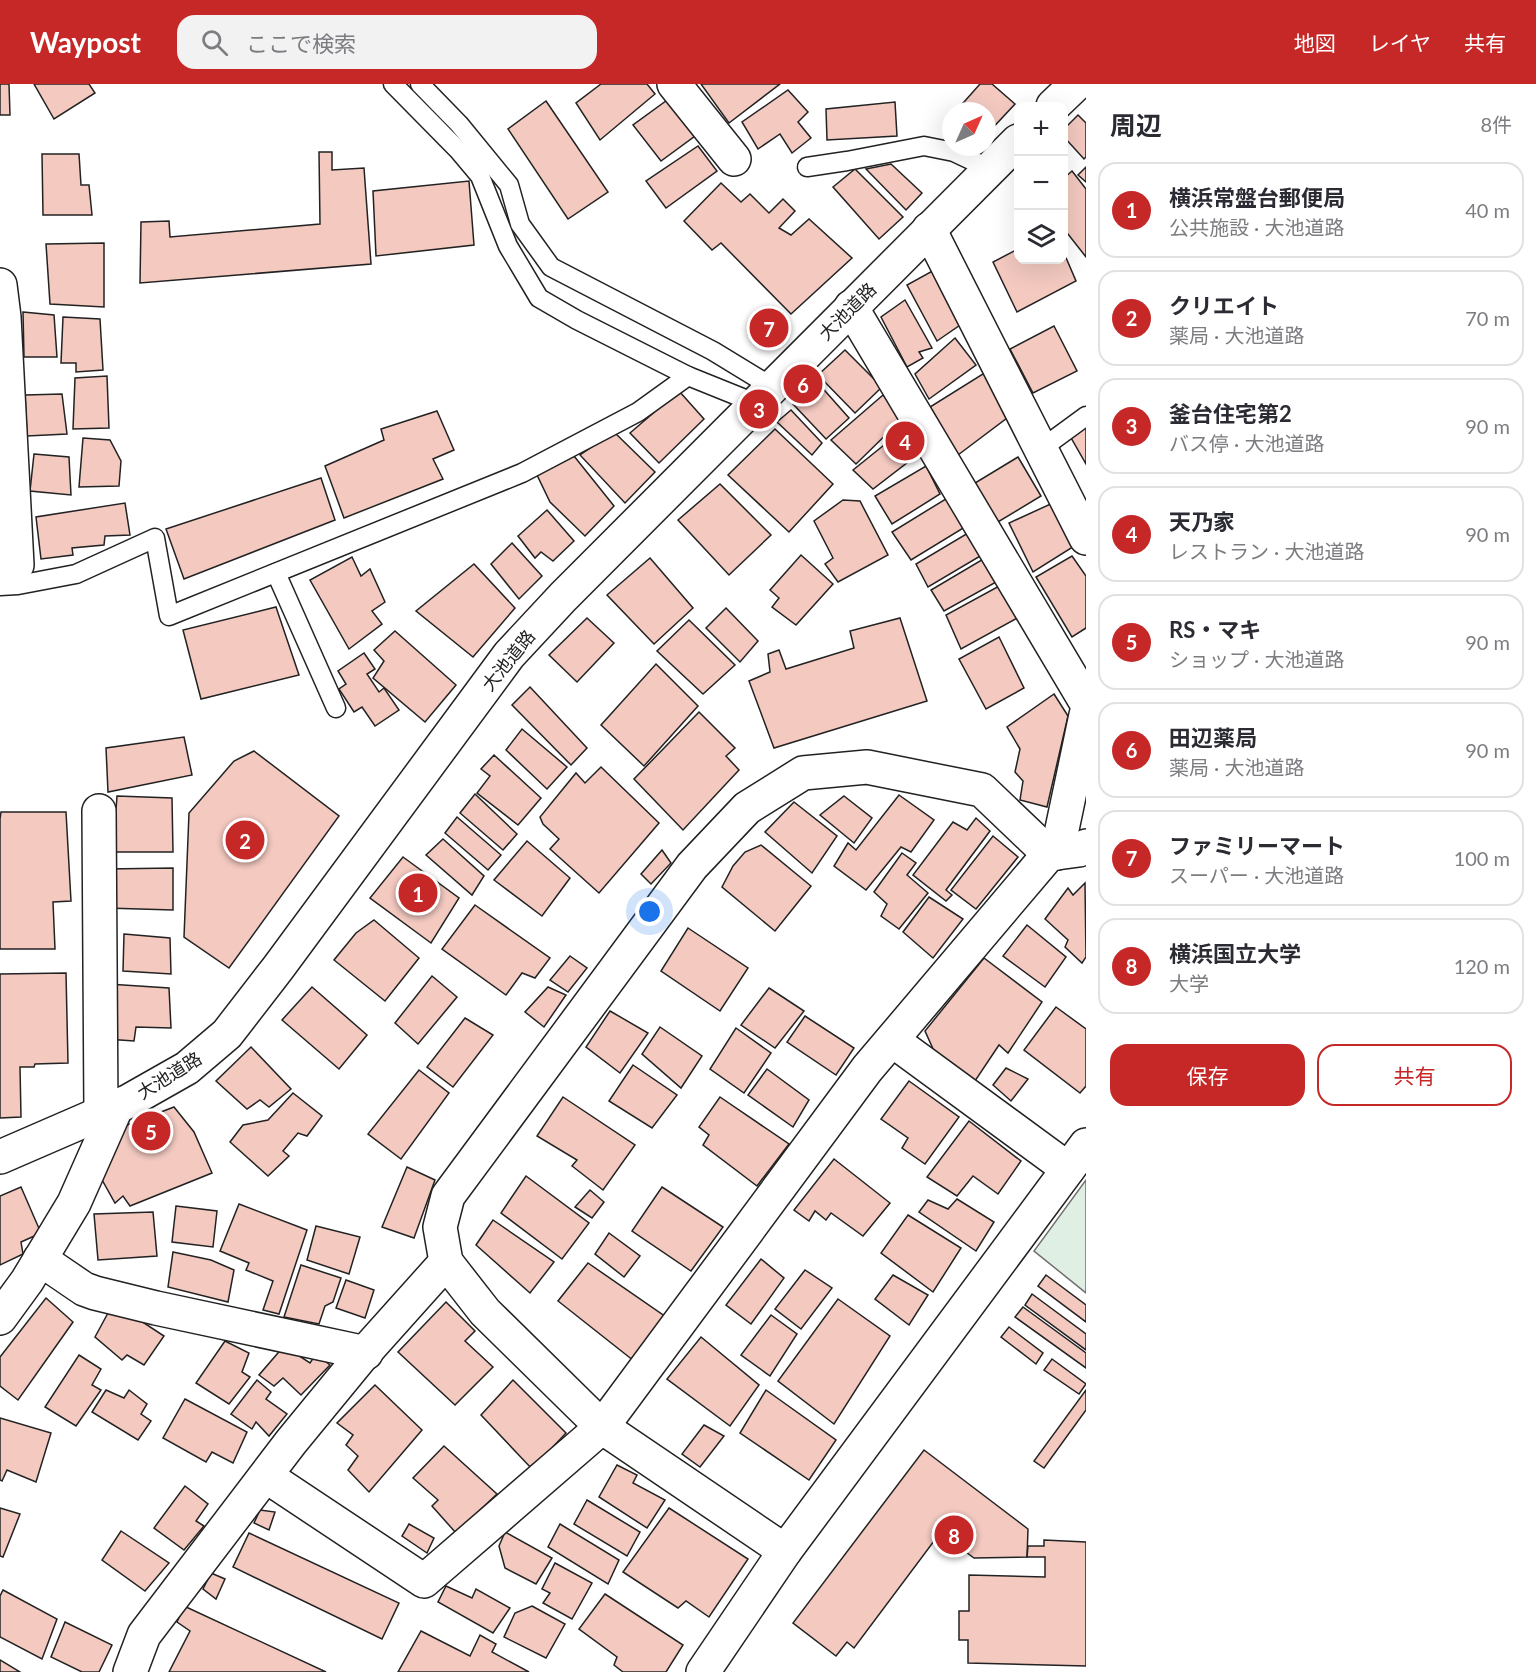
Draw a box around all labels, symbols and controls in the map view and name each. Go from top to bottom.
search box [177,15,597,69]
text: Waypost [30,25,141,59]
icon: search [198,26,231,59]
text: ここで検索 [246,30,356,57]
text: 地図 [1294,30,1336,55]
text: レイヤ [1369,30,1431,55]
text: 共有 [1464,30,1506,55]
north arrow [942,102,996,156]
map controls [1014,102,1068,264]
button: + [1014,102,1068,156]
text: 周辺 [1110,109,1162,141]
text: 8件 [1480,112,1512,136]
button: − [1014,156,1068,210]
text: 横浜常盤台郵便局 [1169,184,1345,211]
text: 1 [1126,198,1137,222]
text: 40 m [1465,198,1510,222]
button: layers [1014,210,1068,264]
text: 公共施設 · 大池道路 [1169,215,1344,239]
street label: 大池道路 [814,278,880,344]
text: クリエイト [1169,292,1279,319]
pin: 7 [750,306,788,350]
text: 2 [1126,306,1137,330]
text: 70 m [1465,306,1510,330]
text: 薬局 · 大池道路 [1169,323,1304,347]
pin: 6 [784,362,822,406]
pin: 3 [740,386,778,432]
text: 釜台住宅第2 [1169,400,1292,427]
text: 3 [1126,414,1137,438]
text: 90 m [1465,414,1510,438]
pin: 4 [886,418,924,464]
text: バス停 · 大池道路 [1169,431,1324,455]
text: 天乃家 [1169,508,1235,535]
text: 4 [1126,522,1137,546]
text: 90 m [1465,522,1510,546]
text: レストラン · 大池道路 [1169,539,1364,563]
text: RS・マキ [1169,616,1261,643]
street label: 大池道路 [477,625,539,695]
text: 5 [1126,630,1137,654]
text: 90 m [1465,630,1510,654]
text: ショップ · 大池道路 [1169,647,1344,671]
text: 田辺薬局 [1169,724,1257,751]
text: 6 [1126,738,1137,762]
text: 90 m [1465,738,1510,762]
text: 薬局 · 大池道路 [1169,755,1304,779]
pin: 2 [226,818,264,862]
text: ファミリーマート [1169,832,1345,859]
text: 7 [1126,846,1137,870]
text: 100 m [1454,846,1510,870]
text: スーパー · 大池道路 [1169,863,1344,887]
pin: 1 [398,870,438,916]
your location [635,897,664,926]
text: 横浜国立大学 [1169,940,1301,967]
text: 8 [1126,954,1137,978]
text: 120 m [1454,954,1510,978]
text: 大学 [1169,971,1209,995]
button: 保存 [1110,1044,1305,1106]
button: 共有 [1317,1044,1512,1106]
street label: 大池道路 [133,1047,205,1103]
pin: 5 [132,1108,170,1154]
pin: 8 [934,1512,974,1558]

